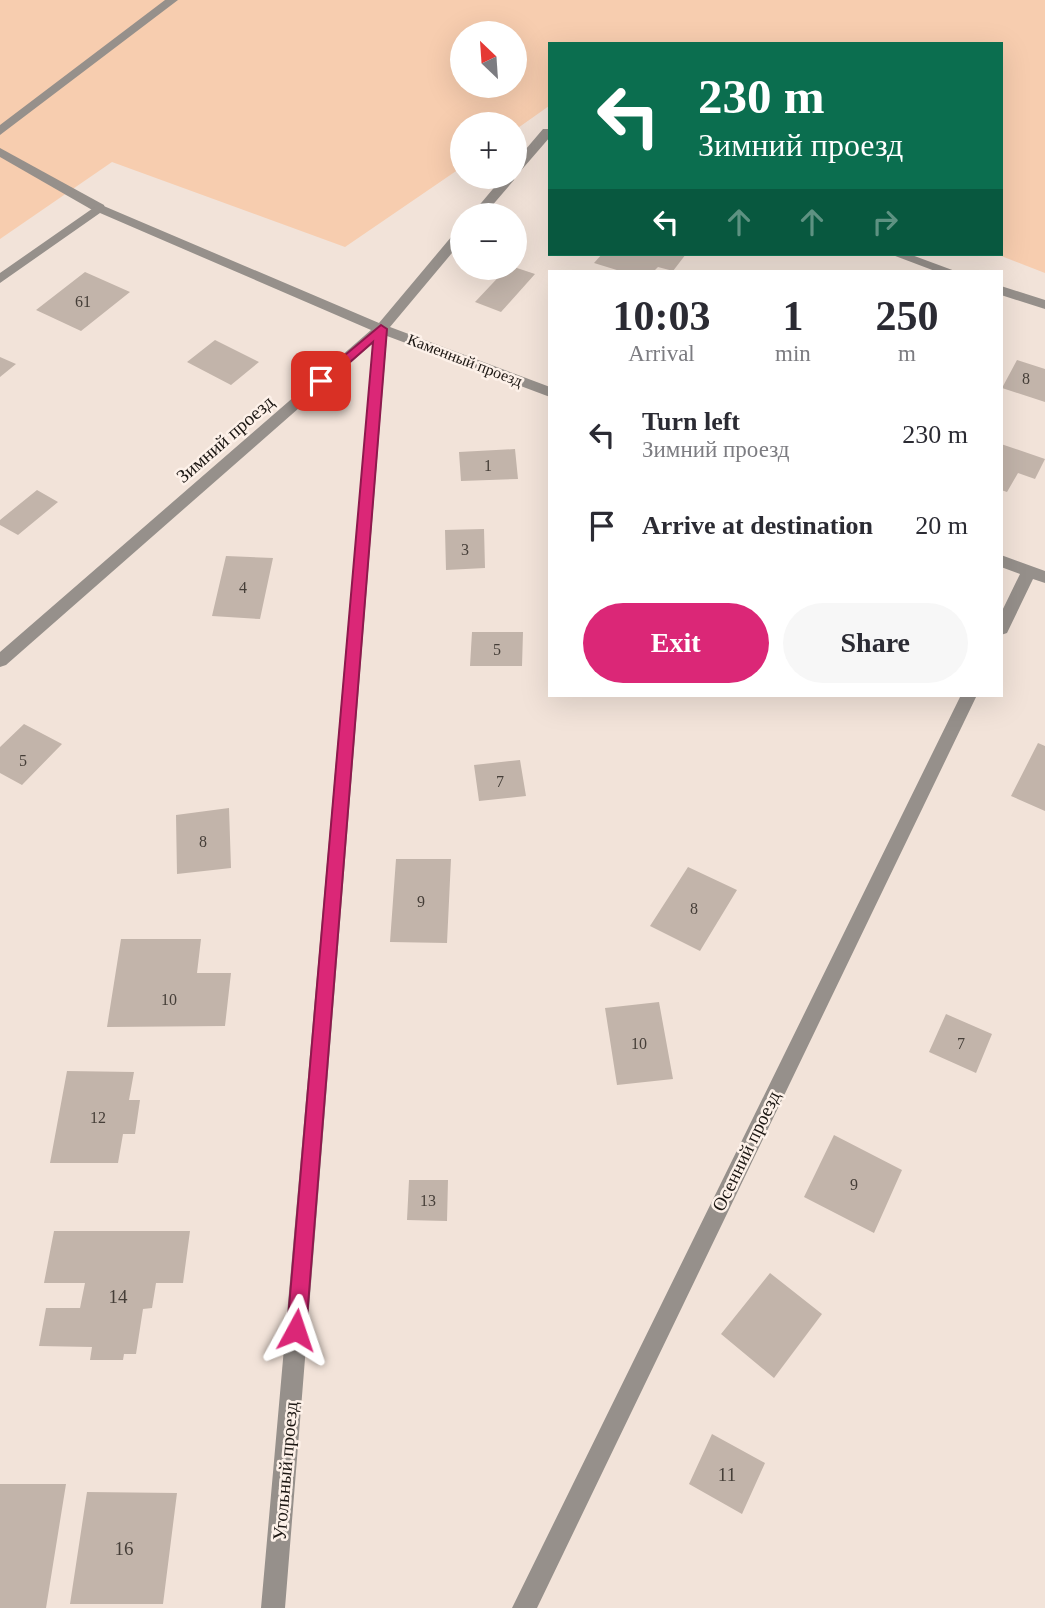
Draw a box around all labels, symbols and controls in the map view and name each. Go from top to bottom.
north arrow [450,21,527,98]
map controls [450,21,527,280]
text: 230 m [698,69,825,124]
icon: left [583,70,674,161]
button: + [450,112,527,189]
text: Зимний проезд [698,127,903,163]
button: − [450,203,527,280]
icon: left [647,203,685,241]
icon: ahead [720,203,758,241]
icon: ahead [793,203,831,241]
icon: right [866,203,904,241]
house number: 61 [75,293,91,310]
text: 10:03 [613,293,711,339]
text: 1 [782,293,803,339]
text: 250 [875,293,938,339]
street label: Каменный проезд [405,330,525,391]
text: Arrival [628,341,695,366]
text: min [775,341,811,366]
text: m [898,341,916,366]
pin [291,351,351,411]
icon: arrive [302,362,340,400]
house number: 8 [1022,370,1030,387]
street label: Зимний проезд [172,391,278,487]
text: Turn left [642,407,740,436]
icon: left [583,416,621,454]
text: 230 m [902,420,968,449]
text: Зимний проезд [642,437,790,462]
house number: 1 [484,457,492,474]
icon: arrive [583,507,621,545]
text: Arrive at destination [642,511,873,540]
text: 20 m [915,511,968,540]
house number: 3 [461,541,469,558]
house number: 4 [239,579,247,596]
button: Exit [583,603,769,683]
button: Share [783,603,968,683]
house number: 5 [493,641,501,658]
house number: 5 [19,752,27,769]
house number: 7 [496,773,504,790]
house number: 8 [199,833,207,850]
house number: 9 [417,893,425,910]
house number: 8 [690,900,698,917]
house number: 10 [161,991,177,1008]
house number: 10 [631,1035,647,1052]
house number: 7 [957,1035,965,1052]
street label: Осенний проезд [708,1087,784,1215]
house number: 12 [90,1109,106,1126]
house number: 9 [850,1176,858,1193]
house number: 13 [420,1192,436,1209]
house number: 14 [109,1286,128,1307]
position arrow [259,1293,333,1367]
street label: Угольный проезд [268,1400,302,1541]
house number: 11 [718,1464,736,1485]
house number: 16 [115,1538,134,1559]

